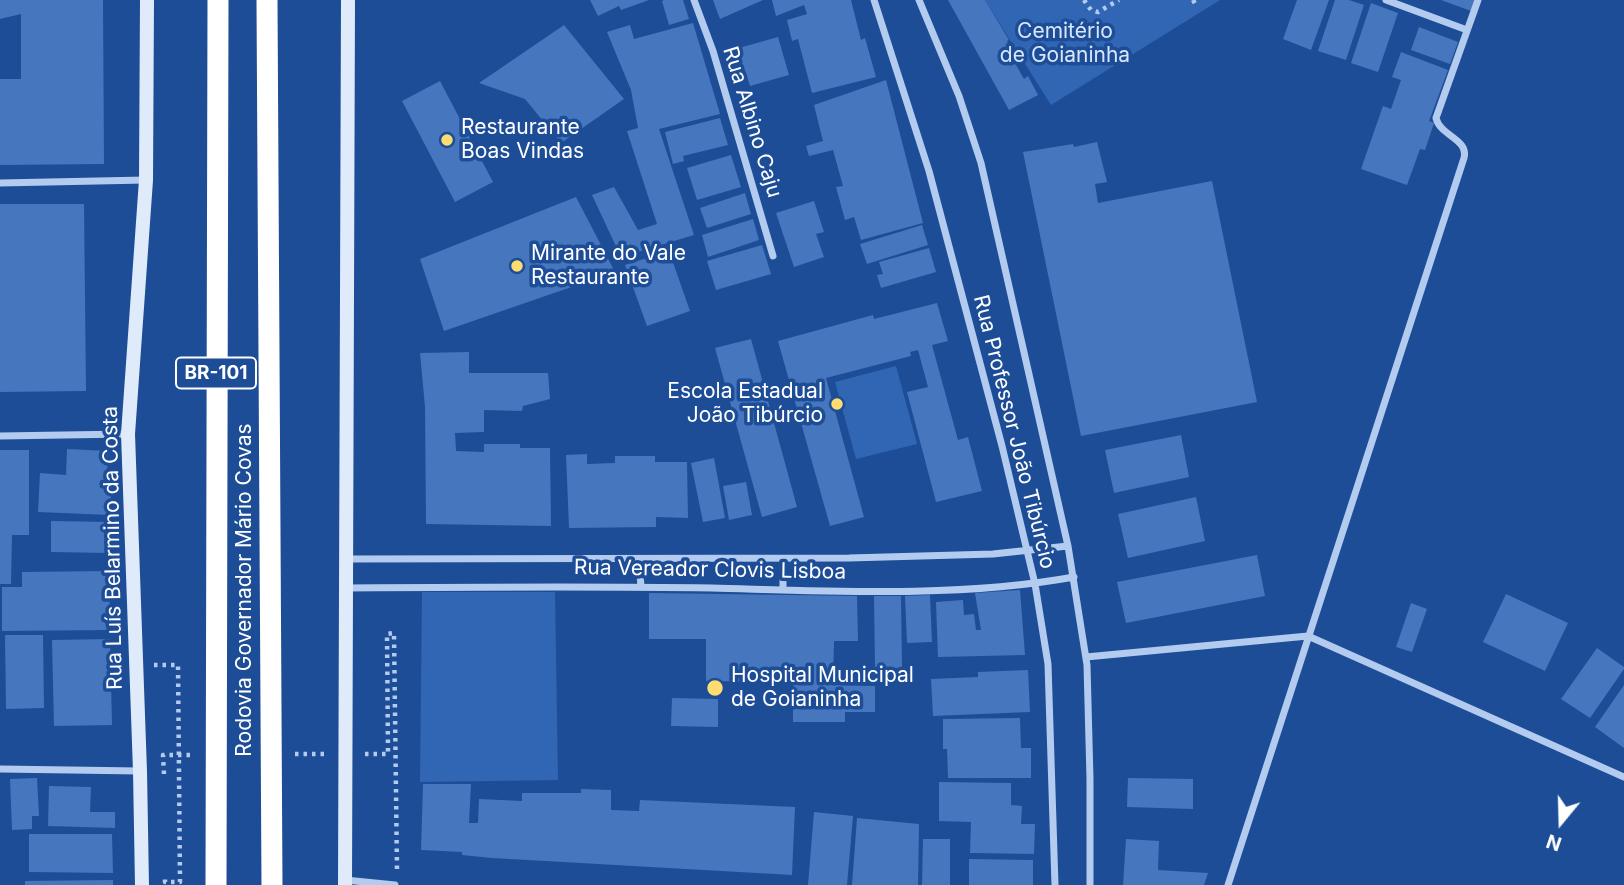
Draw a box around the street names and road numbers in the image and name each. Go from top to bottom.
street label: Rua Albino Caju [717,43,787,201]
street label: Rua Professor João Tibúrcio [968,292,1060,572]
road number: BR-101 [176,358,256,388]
street label: Rua Luís Belarmino da Costa [98,406,128,690]
street label: Rodovia Governador Mário Covas [232,423,258,757]
street label: Rua Vereador Clovis Lisboa [574,555,846,585]

